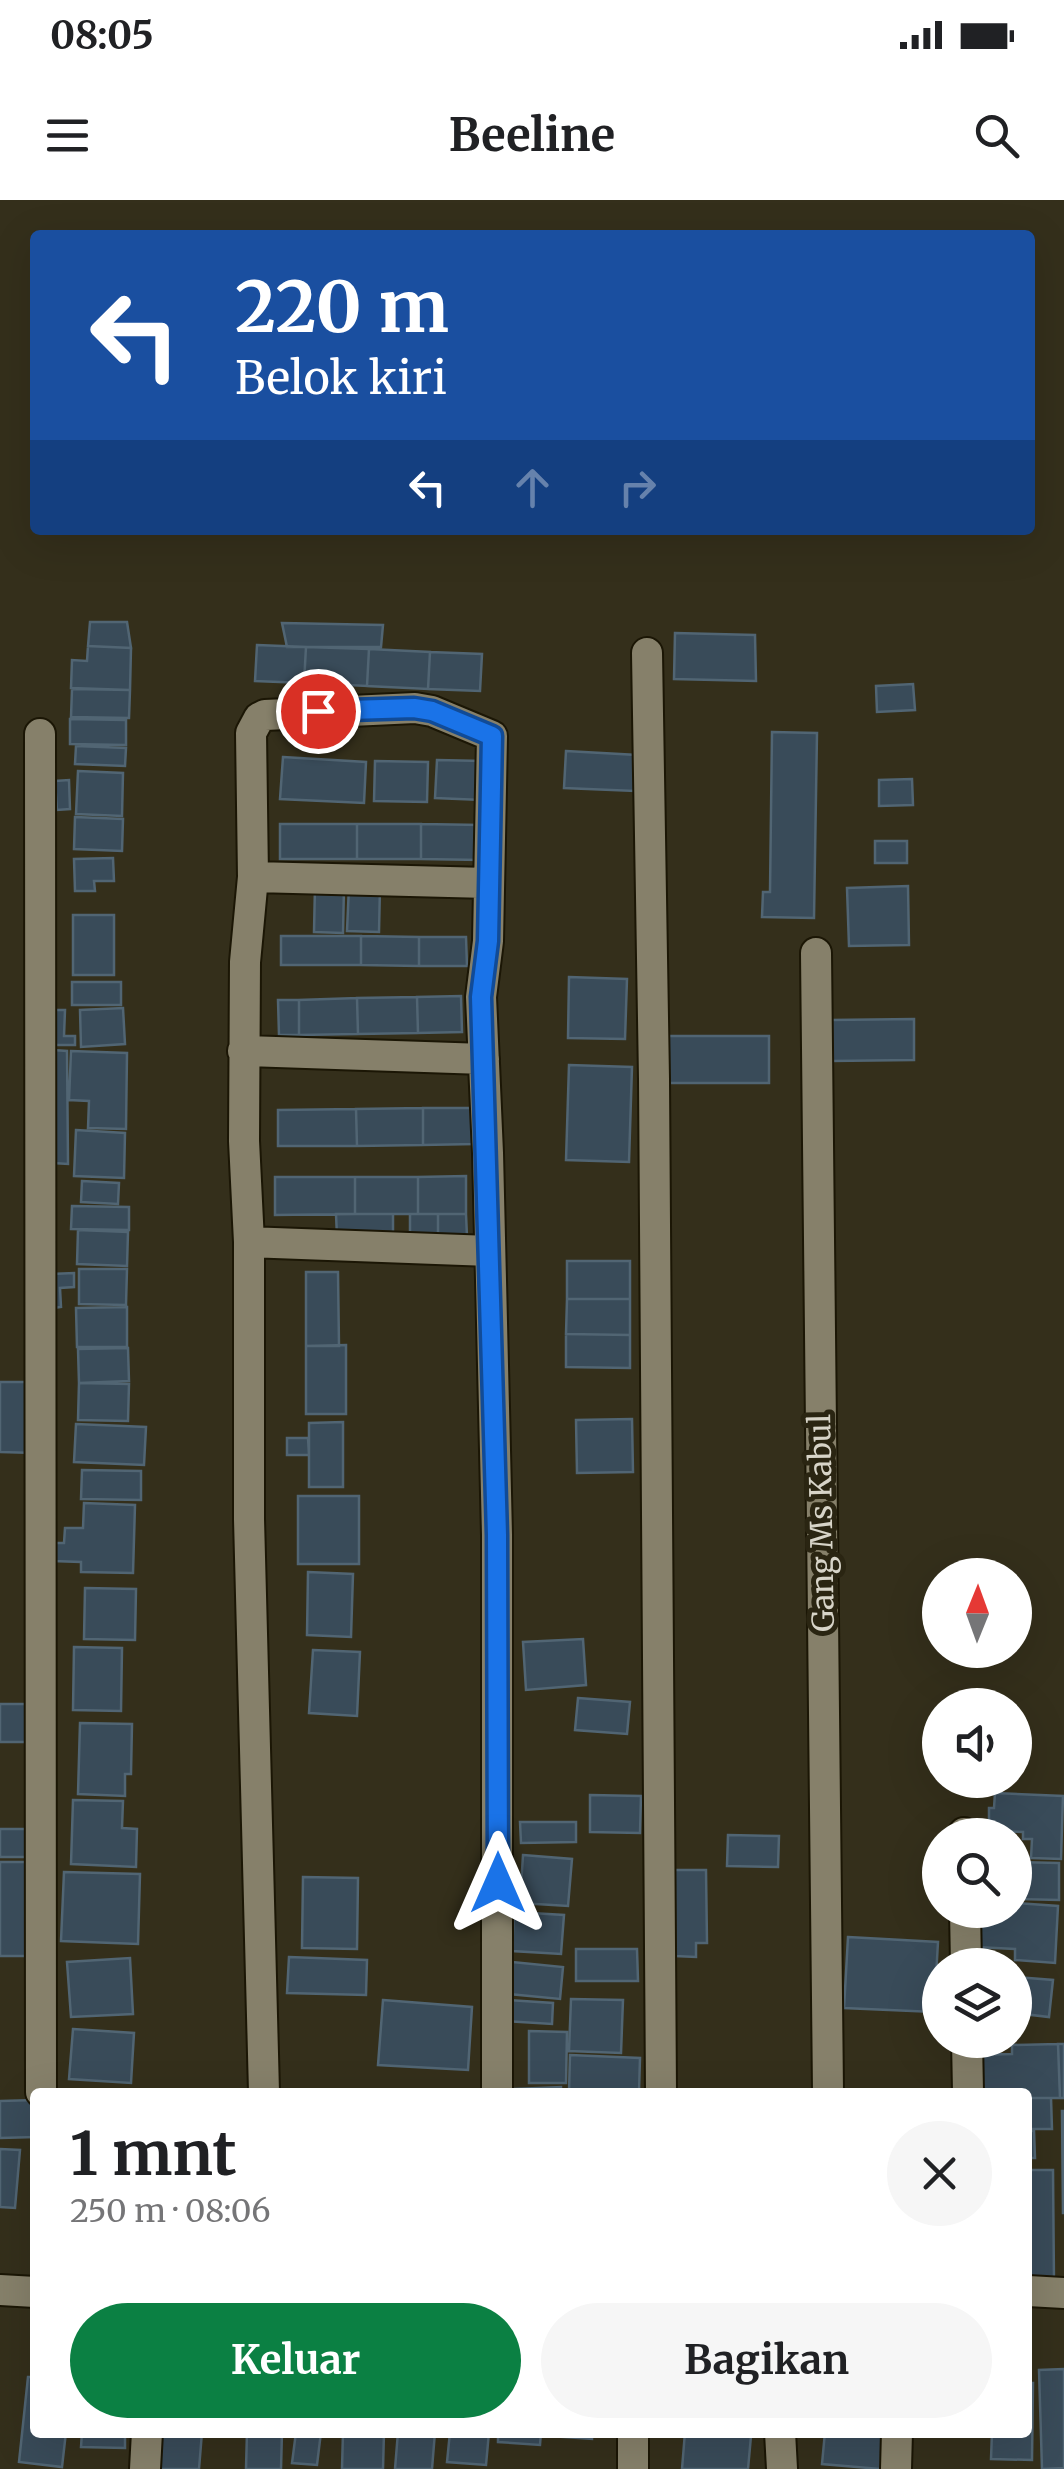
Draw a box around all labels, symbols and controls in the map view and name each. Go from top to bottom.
text: 08:05 [50,12,154,59]
text: Beeline [449,107,615,163]
icon: menu [40,108,95,163]
icon: search [969,108,1024,163]
text: 220 m [235,263,449,351]
icon: left [70,270,200,400]
text: Belok kiri [235,350,447,406]
icon: left [400,460,455,515]
icon: ahead [505,460,560,515]
icon: right [610,460,665,515]
pin [276,669,361,754]
icon: arrive [291,684,346,739]
street label: Gang Ms Kabul [800,1414,842,1632]
north arrow [922,1558,1032,1668]
map controls [922,1558,1032,2058]
button: sound [922,1688,1032,1798]
button: search [922,1818,1032,1928]
position arrow [446,1831,550,1935]
button: layers [922,1948,1032,2058]
text: 1 mnt [70,2116,237,2191]
button: close [887,2121,992,2226]
text: 250 m · 08:06 [70,2191,271,2231]
button: Keluar [70,2303,521,2418]
button: Bagikan [541,2303,992,2418]

